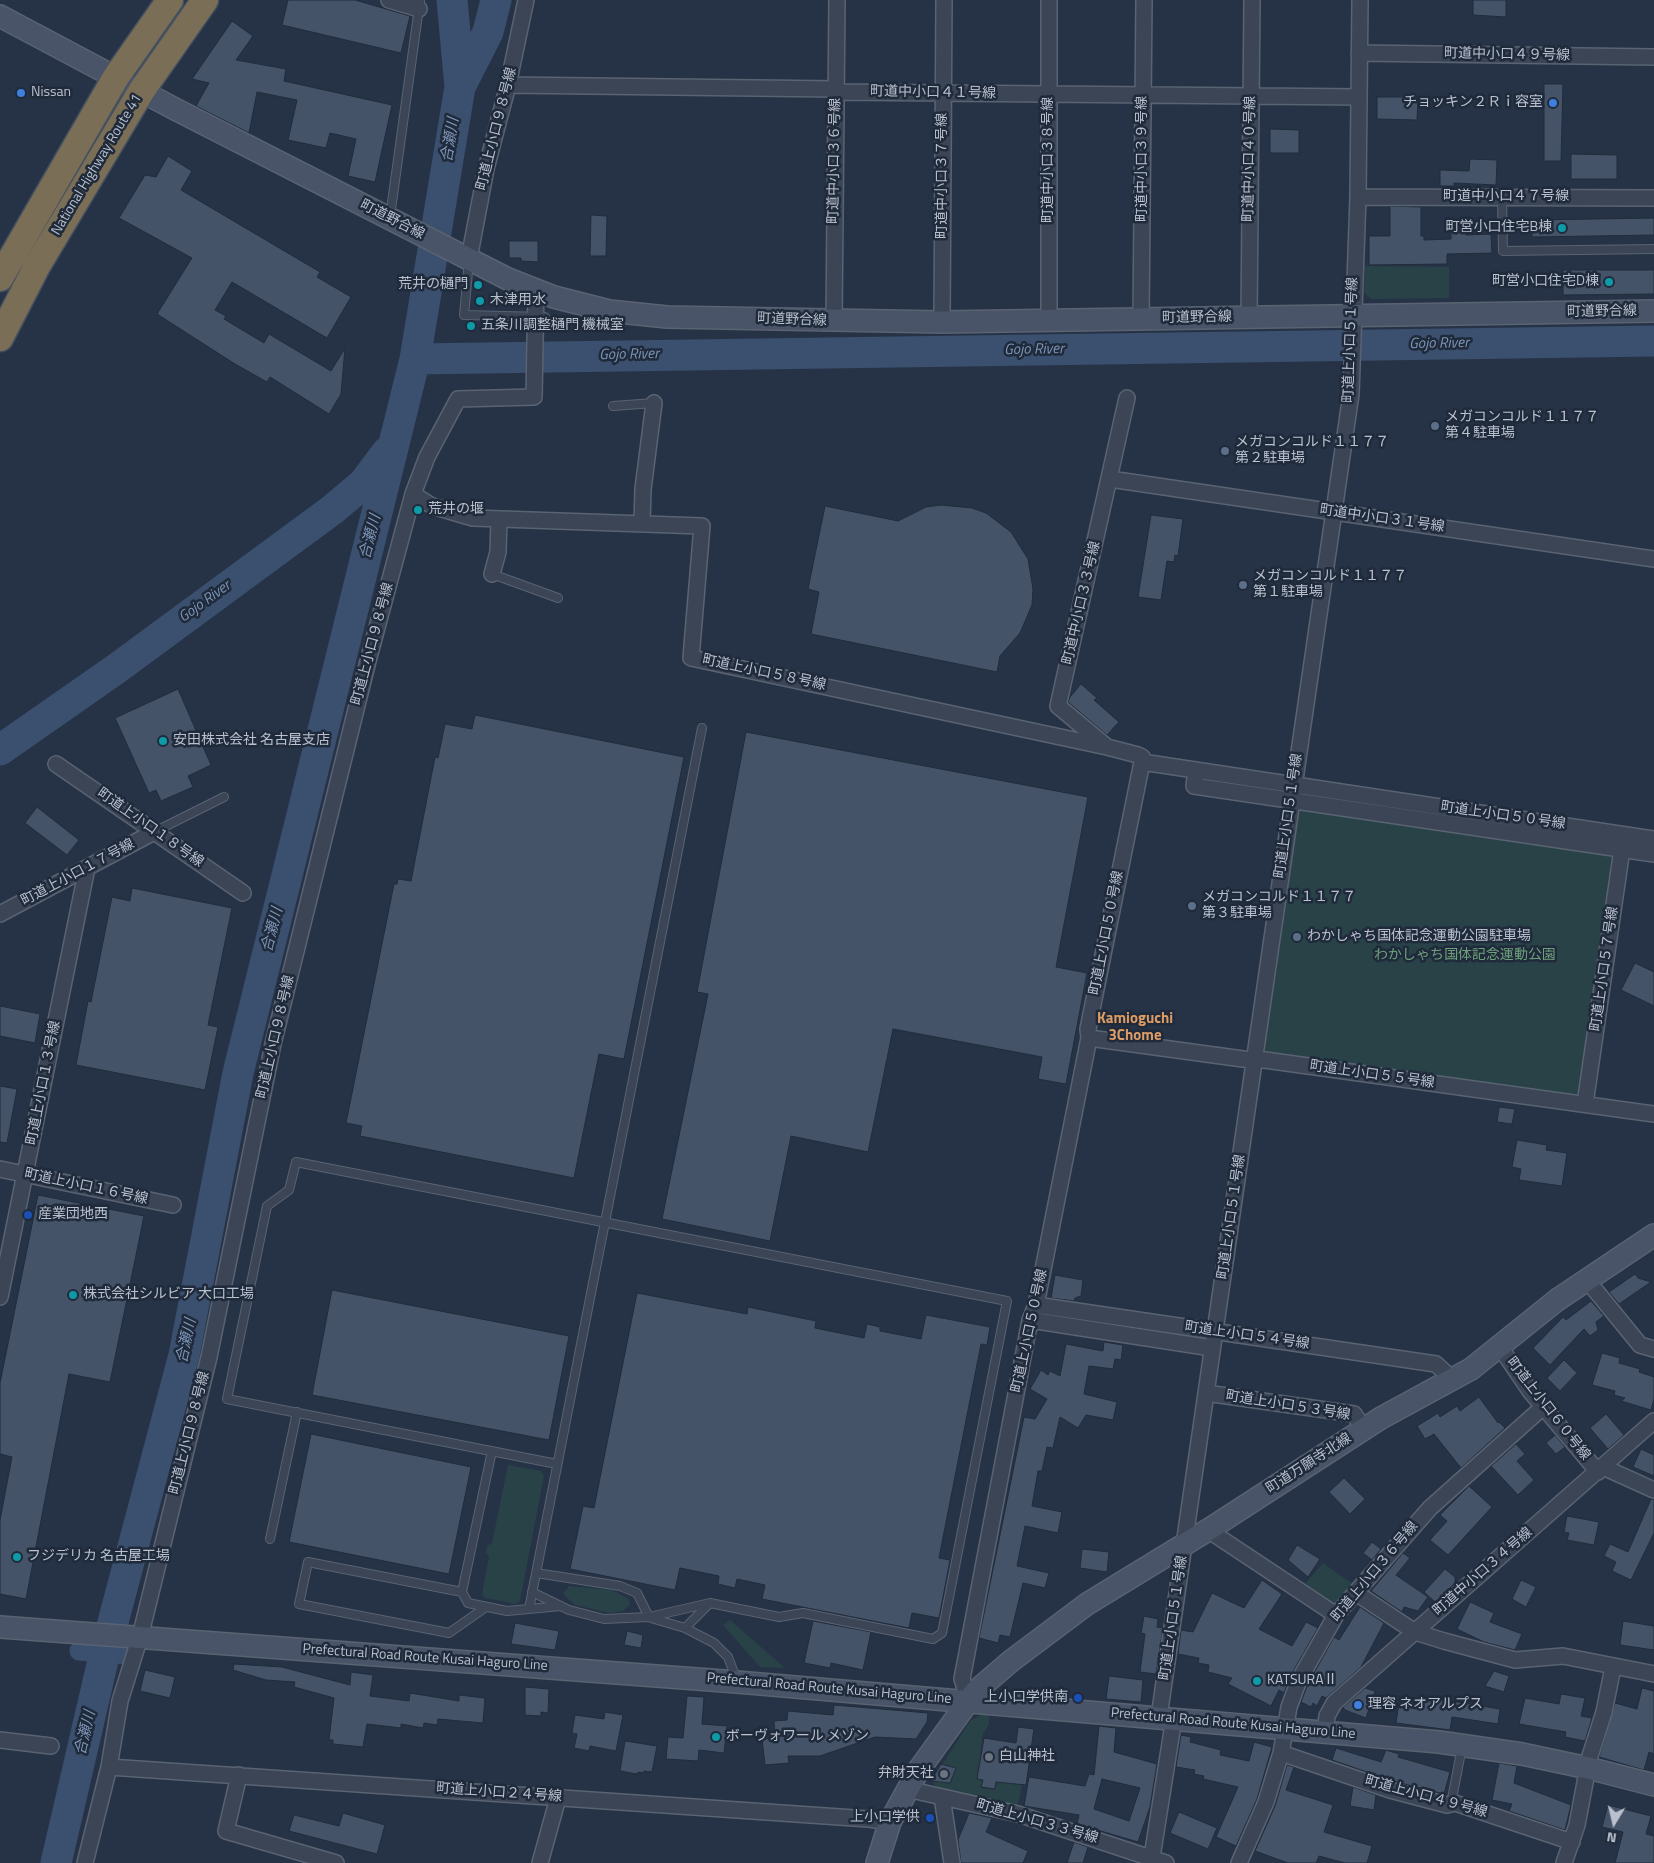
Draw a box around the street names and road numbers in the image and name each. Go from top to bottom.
street label: 町道中小口４９号線 [1444,46,1570,64]
street label: 町道上小口９８号線 [474,66,520,192]
street label: 町道中小口４１号線 [870,84,996,102]
street label: National Highway Route 41 [48,92,146,238]
street label: 町道中小口３９号線 [1135,96,1151,222]
street label: 町道中小口４０号線 [1241,96,1259,222]
street label: 町道中小口３８号線 [1041,97,1057,223]
street label: 町道中小口３６号線 [826,98,844,224]
street label: 町道中小口３７号線 [935,113,951,239]
street label: 町道中小口４７号線 [1443,189,1569,205]
street label: 町道野合線 [357,197,427,243]
street label: 町道上小口５１号線 [1340,277,1362,403]
street label: 町道野合線 [1567,303,1637,321]
street label: 町道野合線 [1162,309,1232,327]
street label: 町道野合線 [757,310,827,330]
street label: 町道中小口３１号線 [1318,502,1446,536]
street label: 町道中小口３３号線 [1060,540,1104,666]
street label: 町道上小口９８号線 [349,581,397,707]
street label: 町道上小口５８号線 [701,652,827,694]
street label: 町道上小口５１号線 [1272,752,1306,880]
street label: 町道上小口１８号線 [94,785,206,871]
street label: 町道上小口５０号線 [1439,799,1567,833]
street label: 町道上小口１７号線 [18,836,138,910]
street label: 町道上小口５０号線 [1087,870,1127,996]
street label: 町道上小口５７号線 [1588,905,1622,1033]
street label: 町道上小口９８号線 [254,974,298,1100]
street label: 町道上小口１３号線 [24,1020,64,1146]
street label: 町道上小口５５号線 [1308,1058,1436,1092]
street label: 町道上小口５１号線 [1215,1153,1249,1281]
street label: 町道上小口１６号線 [23,1166,149,1208]
street label: 町道上小口５０号線 [1009,1268,1051,1394]
street label: 町道上小口５４号線 [1183,1319,1311,1353]
street label: 町道上小口６０号線 [1503,1354,1593,1464]
street label: 町道上小口９８号線 [167,1370,213,1496]
street label: 町道上小口５３号線 [1224,1388,1352,1424]
street label: 町道万願寺北線 [1263,1430,1355,1498]
street label: 町道上小口３６号線 [1328,1518,1422,1626]
street label: 町道中小口３４号線 [1430,1524,1536,1620]
street label: 町道上小口５１号線 [1157,1554,1191,1682]
street label: Prefectural Road Route Kusai Haguro Line [302,1641,548,1675]
street label: Prefectural Road Route Kusai Haguro Line [706,1670,952,1708]
street label: Prefectural Road Route Kusai Haguro Line [1110,1705,1356,1743]
street label: 町道上小口４９号線 [1363,1773,1489,1821]
street label: 町道上小口２４号線 [436,1780,562,1806]
street label: 町道上小口３３号線 [974,1797,1100,1847]

